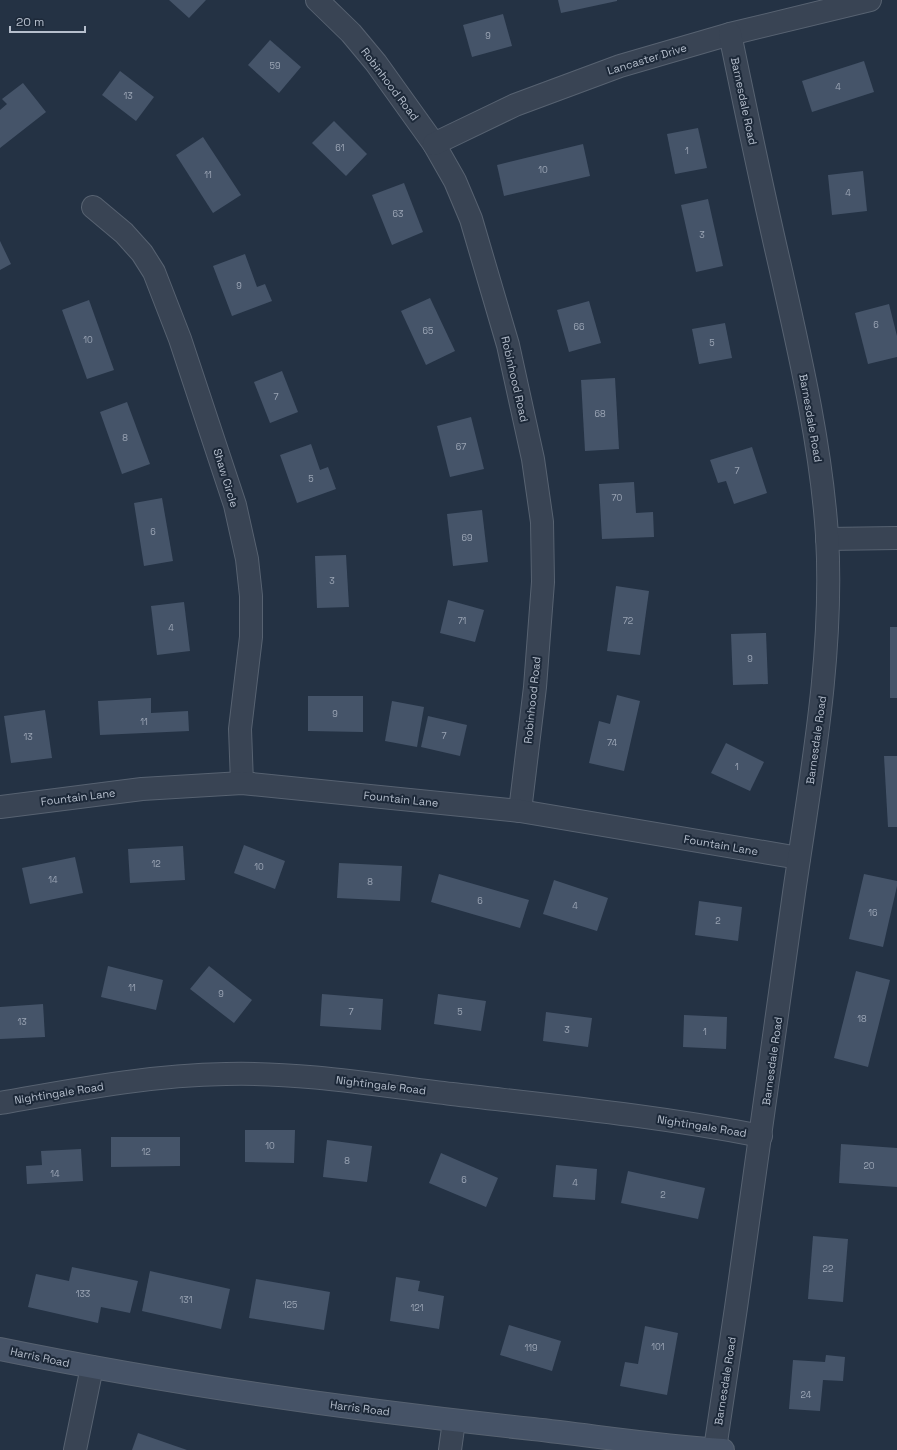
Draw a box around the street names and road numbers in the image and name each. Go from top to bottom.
street label: Lancaster Drive [606,40,688,78]
street label: Robinhood Road [358,45,422,123]
street label: Barnesdale Road [728,56,760,146]
street label: Robinhood Road [498,335,532,423]
street label: Barnesdale Road [796,373,826,463]
street label: Shaw Circle [210,447,242,509]
street label: Robinhood Road [520,656,544,744]
street label: Barnesdale Road [803,695,829,785]
street label: Fountain Lane [40,785,116,809]
street label: Fountain Lane [363,788,439,810]
street label: Fountain Lane [683,832,759,858]
street label: Barnesdale Road [759,1016,785,1106]
street label: Nightingale Road [335,1073,427,1097]
street label: Nightingale Road [13,1079,105,1107]
street label: Nightingale Road [656,1112,748,1140]
street label: Barnesdale Road [711,1336,739,1426]
street label: Harris Road [9,1344,71,1370]
street label: Harris Road [329,1397,391,1419]

